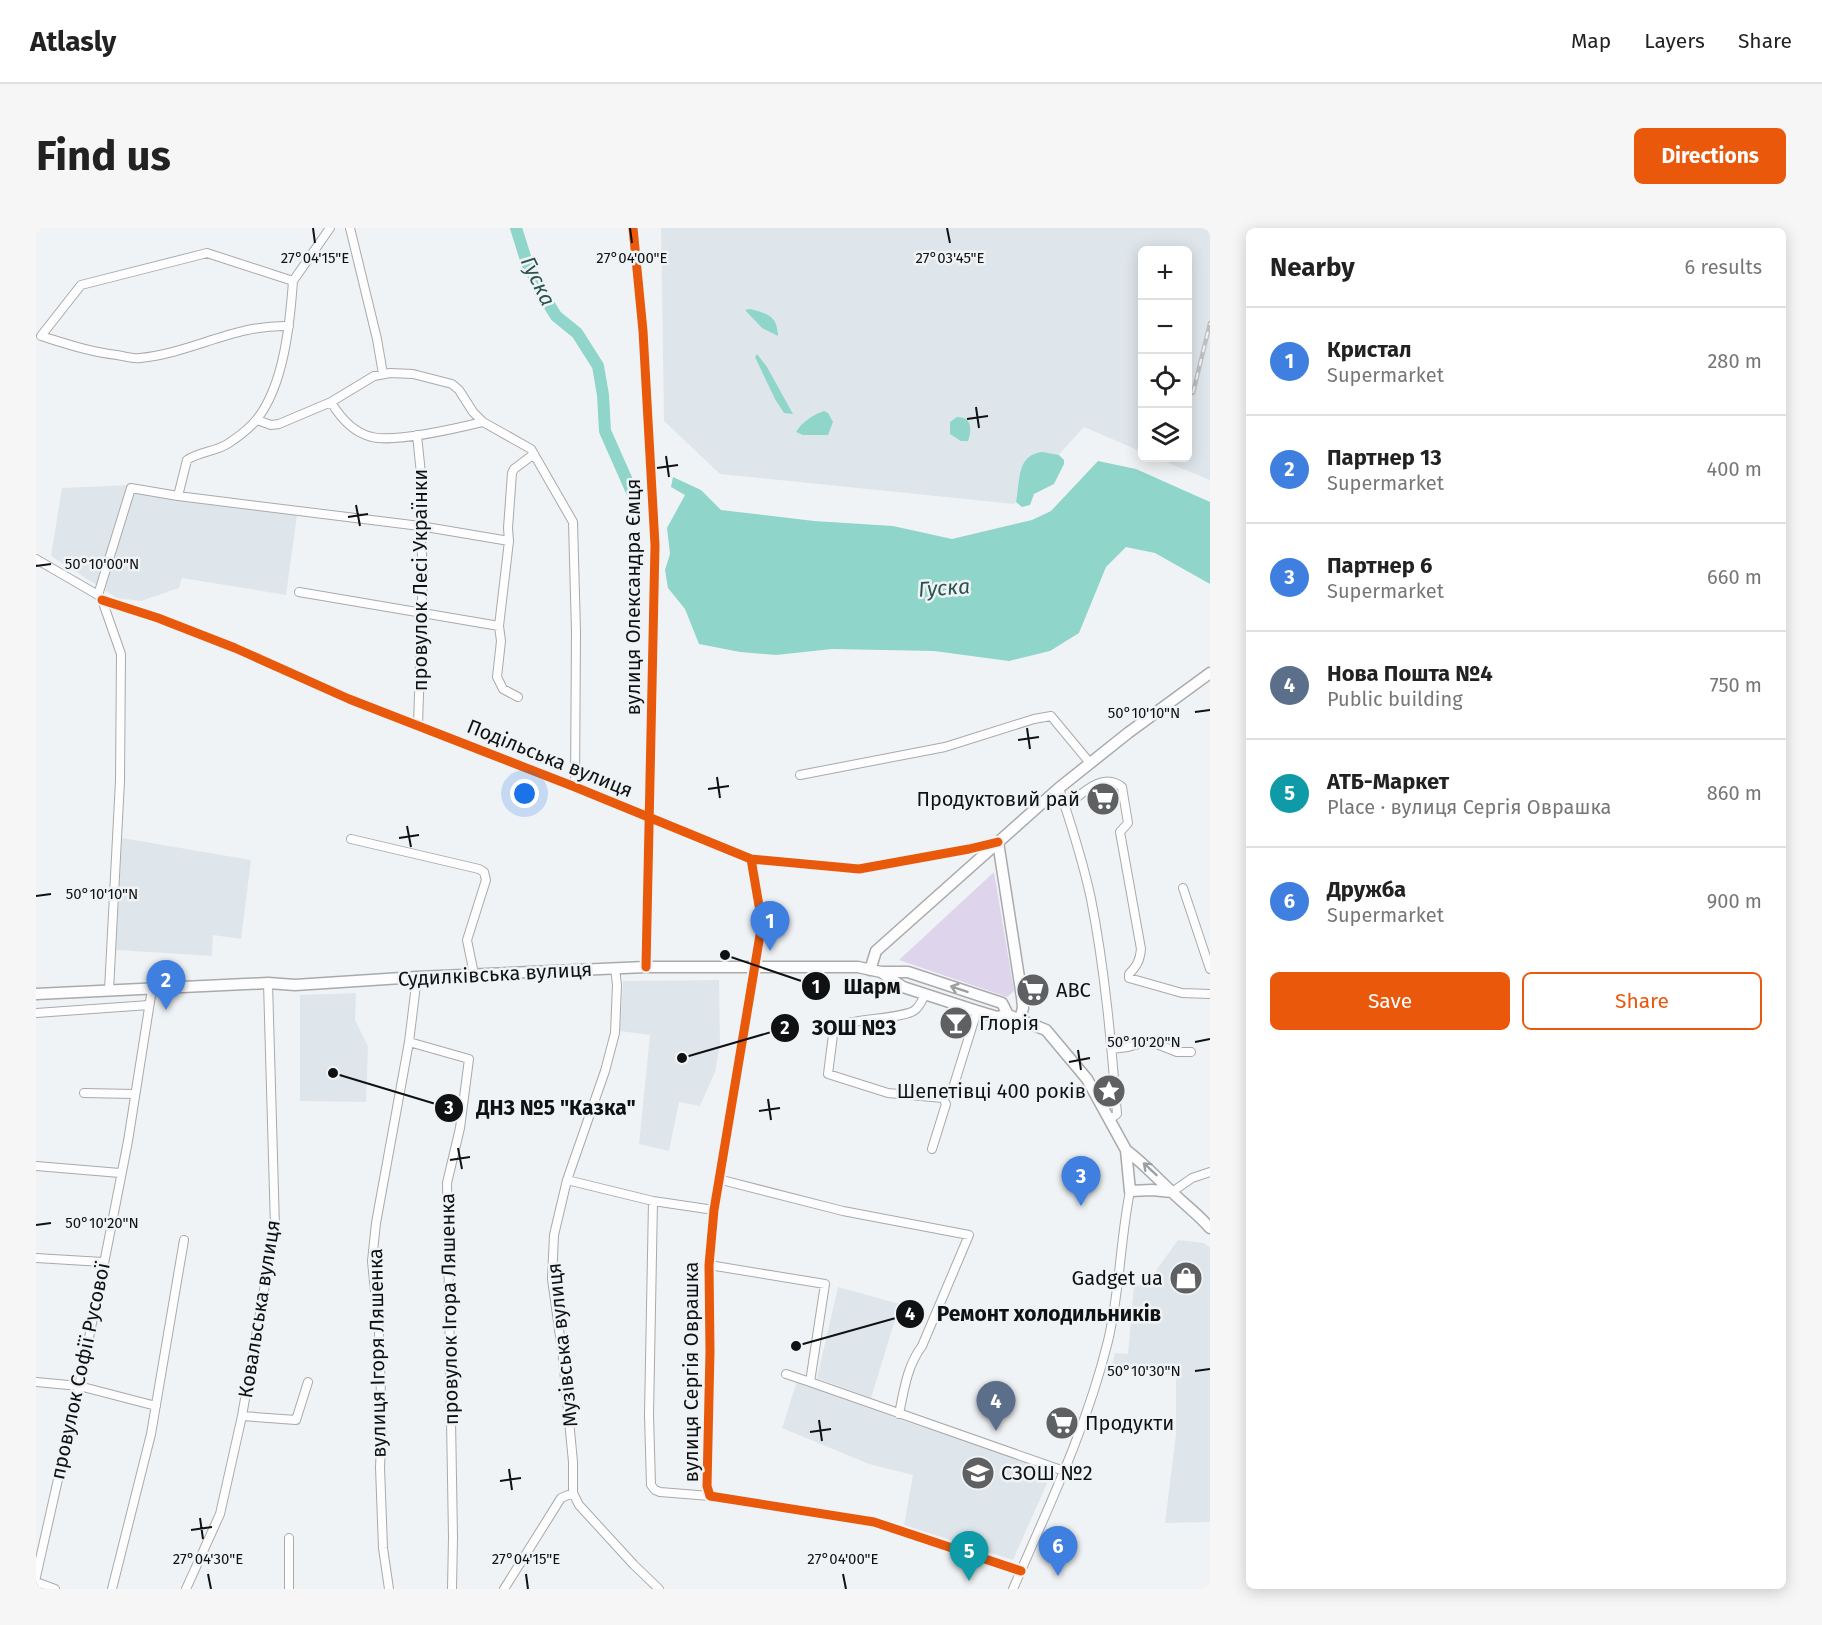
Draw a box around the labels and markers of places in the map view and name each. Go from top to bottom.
supermarket icon: Продуктовий рай [1085,781,1121,817]
place label: Продуктовий рай [916,787,1080,811]
pin: 1 [750,902,790,951]
pin: 2 [146,960,186,1010]
callout: Шарм [801,967,912,1006]
supermarket icon: АВС [1015,972,1051,1008]
place label: АВС [1056,978,1091,1002]
bar icon: Глорія [938,1005,974,1041]
callout: ЗОШ №3 [770,1008,909,1047]
place label: Глорія [979,1011,1039,1035]
place icon: Шепетівці 400 років [1091,1073,1127,1109]
place label: Шепетівці 400 років [897,1079,1086,1103]
callout: ДНЗ №5 "Казка" [434,1088,648,1127]
pin: 3 [1062,1156,1100,1206]
shop icon: Gadget ua [1168,1260,1204,1296]
place label: Gadget ua [1072,1266,1163,1290]
callout: Ремонт холодильників [895,1294,1173,1333]
pin: 4 [976,1382,1016,1431]
supermarket icon: Продукти [1044,1405,1080,1441]
place label: Продукти [1085,1411,1174,1435]
school or university icon: СЗОШ №2 [960,1455,996,1491]
place label: СЗОШ №2 [1001,1461,1093,1485]
pin: 6 [1038,1526,1078,1576]
pin: 5 [950,1532,988,1581]

